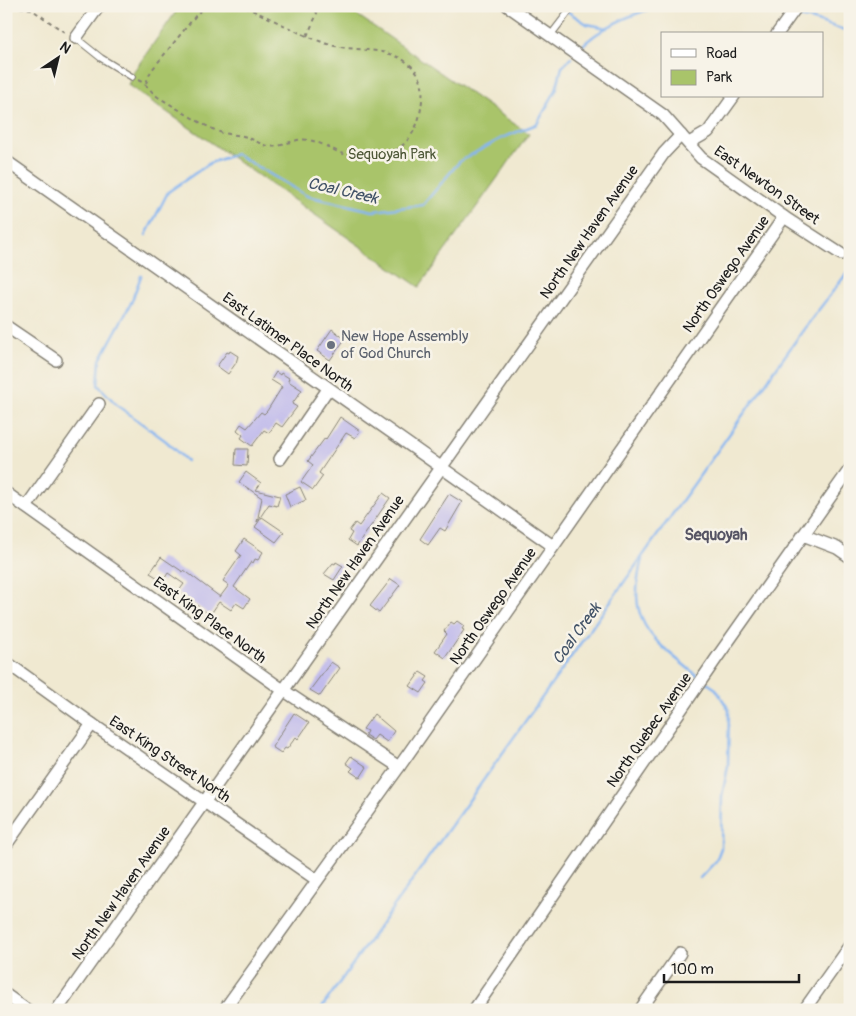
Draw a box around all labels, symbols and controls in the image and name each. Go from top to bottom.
north arrow [32,32,82,82]
legend [661,32,824,98]
text: N [56,38,74,57]
text: Road [706,44,737,63]
text: Park [706,68,733,87]
street label: East Newton Street [710,142,824,230]
park label: Sequoyah Park [348,145,437,164]
street label: North New Haven Avenue [536,161,643,303]
water label: Coal Creek [306,173,381,209]
street label: North Oswego Avenue [679,212,774,337]
street label: East Latimer Place North [219,289,357,396]
place label: New Hope Assembly of God Church [341,327,469,363]
marker: New Hope Assembly of God Church [325,339,337,351]
street label: North New Haven Avenue [302,491,409,633]
district label: Sequoyah [684,525,748,545]
street label: North Oswego Avenue [446,544,541,669]
street label: East King Place North [149,573,270,668]
water label: Coal Creek [548,598,607,668]
street label: North Quebec Avenue [603,669,696,791]
street label: East King Street North [105,712,234,807]
street label: North New Haven Avenue [68,822,175,964]
scale bar [664,951,798,983]
text: 100 m [671,960,714,979]

